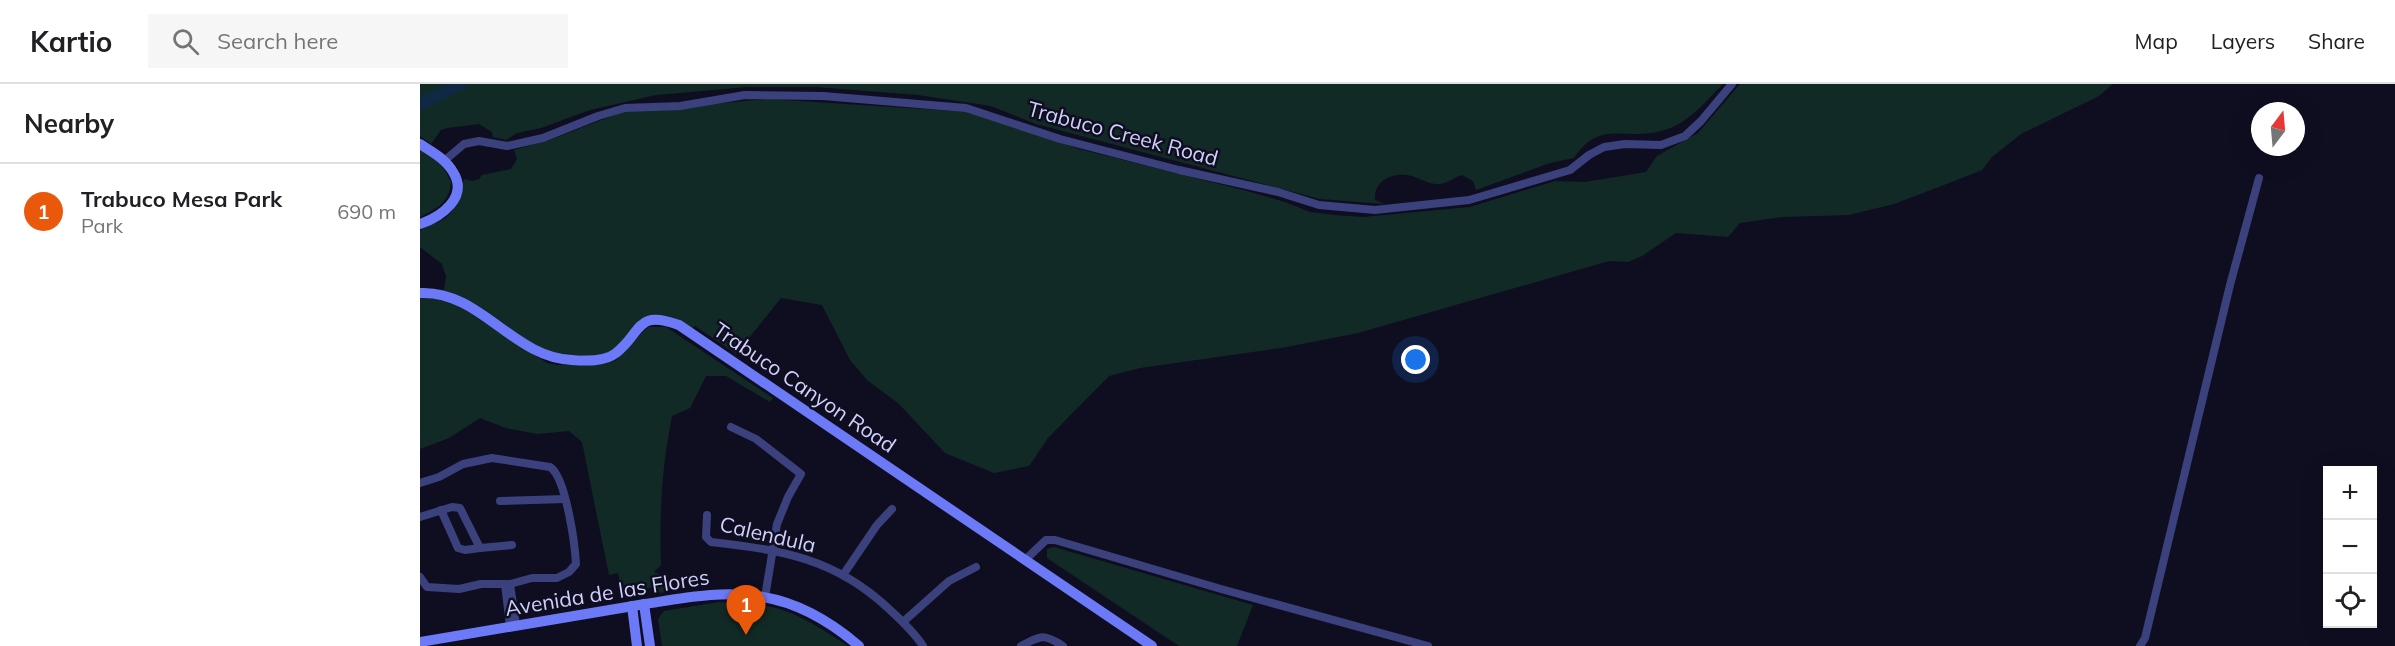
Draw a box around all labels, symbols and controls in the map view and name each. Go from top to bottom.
search box [148,14,568,68]
text: Kartio [30,24,112,59]
icon: search [169,25,202,58]
text: Search here [217,27,338,55]
text: Map [2135,28,2178,54]
text: Layers [2211,28,2275,54]
text: Share [2308,28,2365,54]
street label: Trabuco Creek Road [1025,95,1221,171]
north arrow [2251,102,2305,156]
text: Nearby [24,107,114,140]
text: Trabuco Mesa Park [81,185,282,213]
text: 1 [38,199,50,224]
text: 690 m [337,199,396,224]
text: Park [81,213,123,238]
street label: Trabuco Canyon Road [709,316,901,458]
your location [1401,345,1430,374]
map controls [2323,466,2377,628]
button: + [2323,466,2377,520]
street label: Calendula [717,510,819,558]
button: − [2323,520,2377,574]
street label: Avenida de las Flores [503,563,711,621]
button: locate [2323,574,2377,628]
pin: 1 [726,586,766,635]

